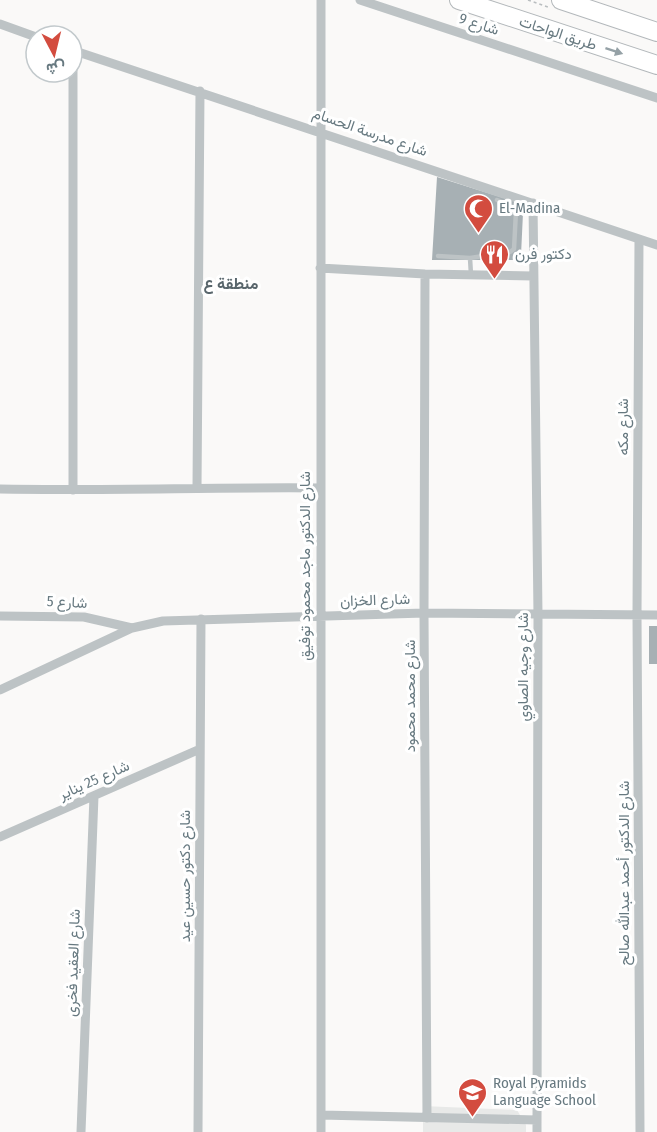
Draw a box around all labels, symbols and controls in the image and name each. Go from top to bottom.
street label: شارع 9 [456,9,501,41]
street label: طريق الواحات [517,12,599,55]
north arrow [24,24,84,84]
one-way arrow [605,47,623,56]
text: ش [45,58,66,79]
street label: شارع مدرسة الحسام [310,104,430,162]
mosque icon: El-Madina [462,192,494,234]
place label: El-Madina [499,199,560,217]
restaurant icon: دكتور فرن [478,238,510,280]
place label: دكتور فرن [515,245,572,263]
district label: منطقة ع [204,274,259,294]
street label: شارع مكه [614,398,634,456]
street label: شارع الدكتور ماجد محمود توفيق [296,471,316,661]
street label: شارع الخزان [340,590,411,612]
street label: شارع 5 [46,592,88,614]
street label: شارع وجيه الصاوي [514,612,536,722]
street label: شارع محمد محمود [401,639,421,752]
street label: شارع 25 يناير [55,756,133,806]
street label: شارع الدكتور أحمد عبدالله صالح [615,780,635,965]
street label: شارع دكتور حسين عيد [176,810,196,942]
street label: شارع العقيد فخرى [62,909,86,1017]
place label: Royal Pyramids Language School [493,1074,596,1109]
school or university icon: Royal Pyramids Language School [456,1076,488,1118]

